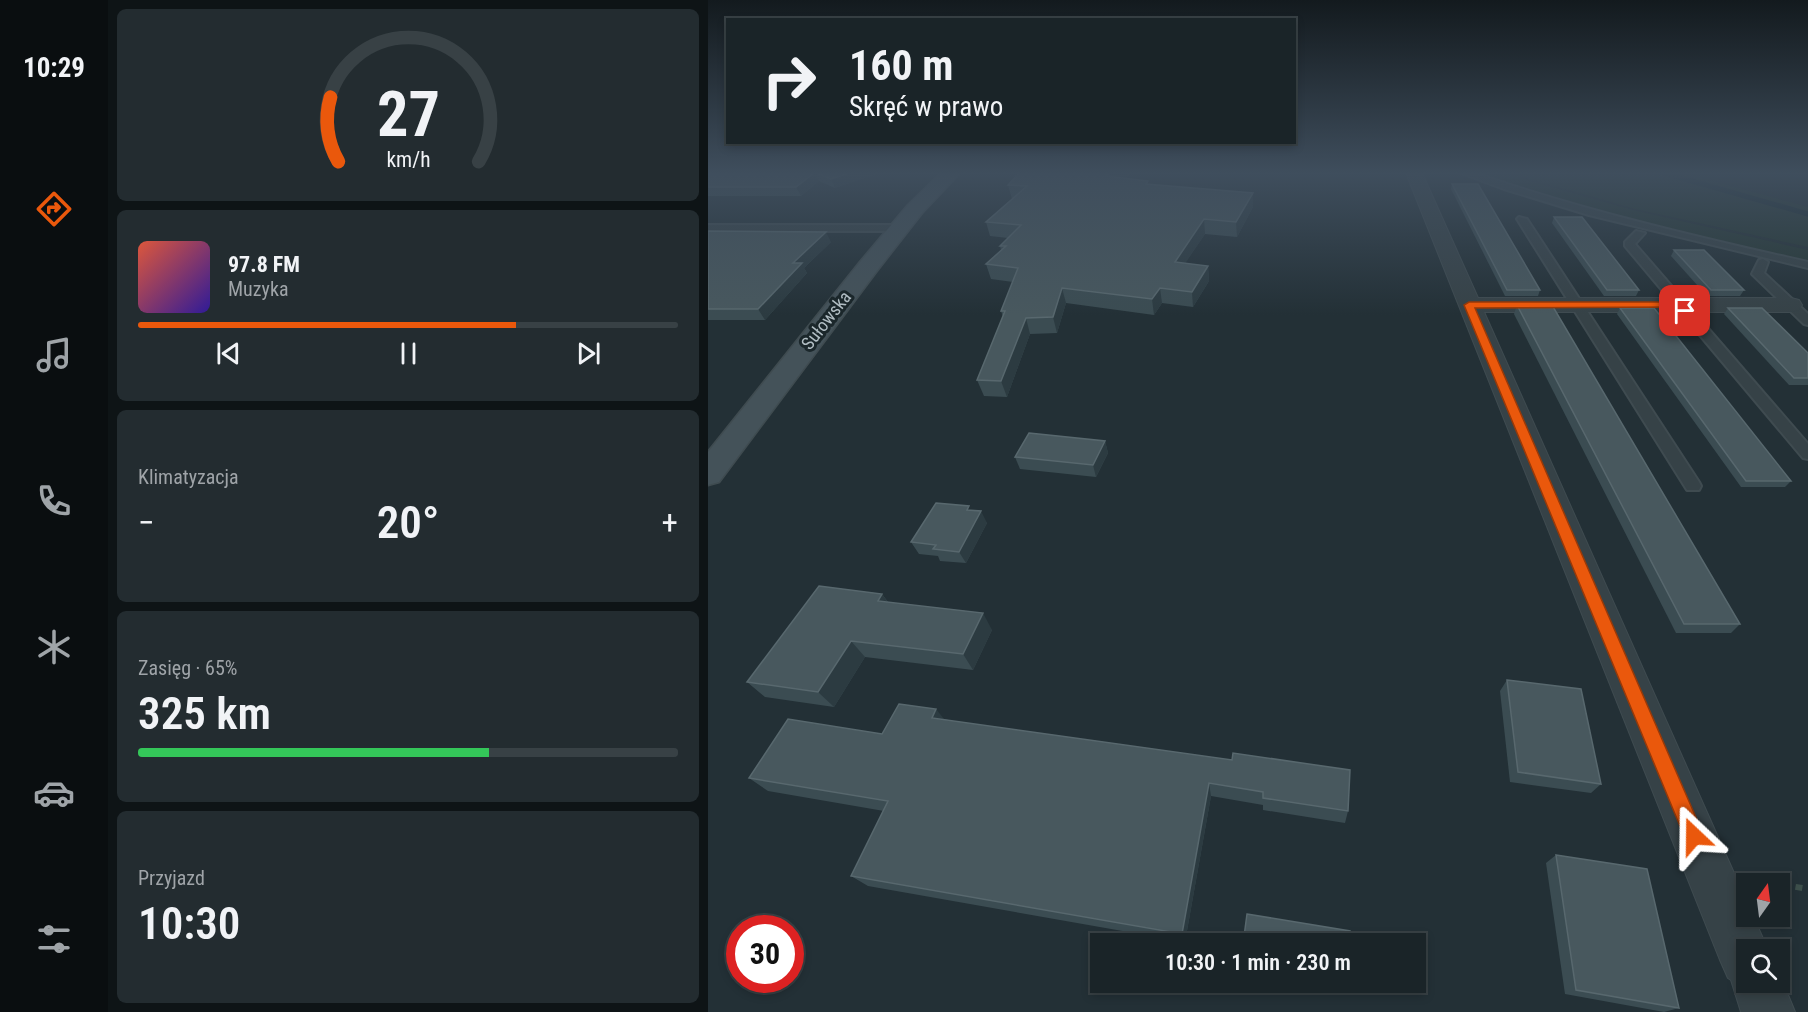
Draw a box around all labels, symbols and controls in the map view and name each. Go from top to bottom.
text: 160 m [849,41,954,90]
icon: right [750,42,828,120]
text: 10:29 [23,52,85,84]
text: 27 [376,78,440,151]
text: Skręć w prawo [849,91,1003,123]
text: km/h [386,147,430,172]
icon: directions [33,188,75,230]
text: 97.8 FM [228,252,300,277]
text: Muzyka [228,277,288,301]
pin [1659,285,1710,336]
street label: Sułowska [797,287,855,353]
icon: arrive [1668,294,1701,327]
icon: music [33,334,75,376]
icon: previous [212,337,245,370]
icon: pause [392,337,425,370]
icon: next [572,337,605,370]
text: Klimatyzacja [138,465,239,489]
icon: phone [33,480,75,522]
text: 20° [377,496,439,549]
text: − [138,503,155,542]
text: + [662,503,678,542]
icon: climate [33,626,75,668]
text: Zasięg · 65% [138,656,237,680]
text: 325 km [138,687,271,740]
icon: car [33,772,75,814]
position arrow [1662,804,1726,868]
text: Przyjazd [138,866,205,890]
north arrow [1736,873,1790,927]
map controls [1736,873,1790,993]
text: 10:30 [138,897,240,950]
speed limit sign: 30 [726,915,804,993]
icon: filters [33,918,75,960]
button: search [1736,939,1790,993]
text: 10:30 · 1 min · 230 m [1165,950,1351,975]

